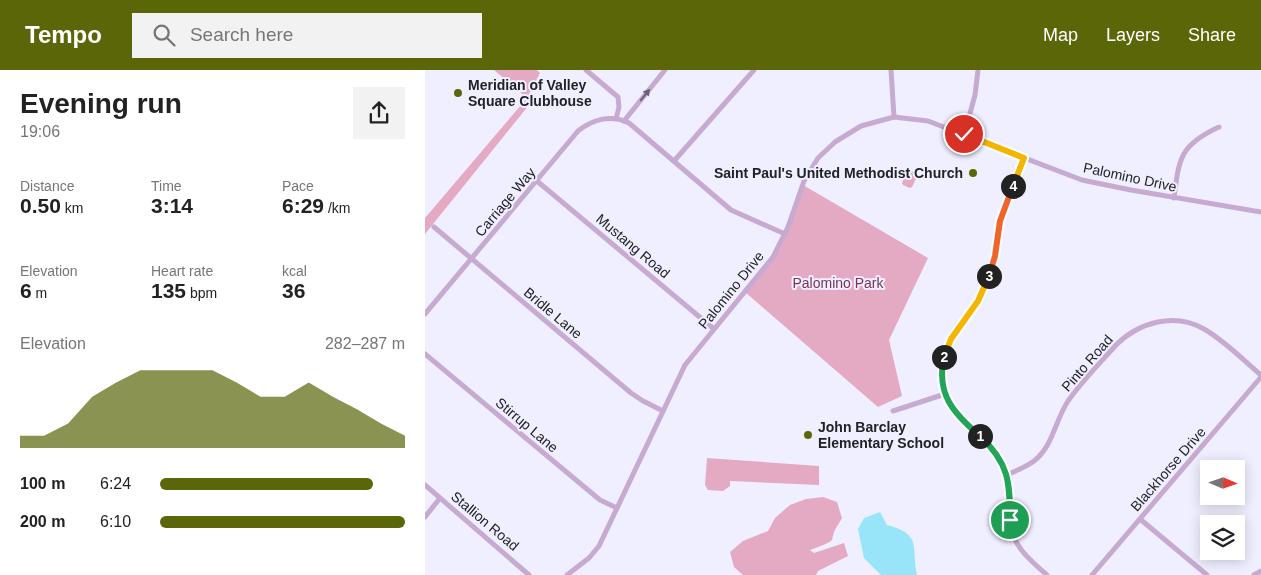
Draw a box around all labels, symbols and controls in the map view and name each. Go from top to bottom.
search box [132,13,482,58]
text: Tempo [25,21,102,48]
icon: search [150,21,178,49]
text: Search here [190,24,293,45]
text: Map [1043,25,1078,45]
text: Layers [1106,25,1160,45]
text: Share [1188,25,1236,45]
place label: Meridian of Valley Square Clubhouse [468,77,592,109]
button: share [353,87,405,139]
marker: Meridian of Valley Square Clubhouse [452,87,464,99]
text: Evening run [20,88,182,119]
one-way arrow [639,89,650,102]
pin [943,113,985,155]
icon: check [950,120,978,148]
text: 19:06 [20,123,60,140]
street label: Palomino Drive [1082,159,1178,195]
street label: Carriage Way [472,164,538,240]
place label: Saint Paul's United Methodist Church [714,165,963,181]
marker: Saint Paul's United Methodist Church [967,167,979,179]
pin: 4 [1001,174,1025,198]
text: Distance [20,178,74,194]
text: Time [151,178,182,194]
text: Pace [282,178,314,194]
text: 4 [1010,178,1017,194]
text: 0.50 [20,194,61,217]
text: 3:14 [151,194,193,217]
text: 6:29 [282,194,324,217]
text: km [61,200,83,216]
text: /km [324,200,350,216]
street label: Mustang Road [593,211,673,281]
street label: Palomino Drive [695,248,767,332]
text: Elevation [20,263,78,279]
text: Heart rate [151,263,213,279]
text: kcal [282,263,307,279]
pin: 3 [977,264,1001,288]
text: 3 [986,268,993,284]
park label: Palomino Park [792,275,885,291]
text: 6 [20,279,32,302]
text: 135 [151,279,186,302]
text: 36 [282,279,305,302]
street label: Bridle Lane [521,284,585,342]
text: m [32,285,47,301]
text: bpm [186,285,217,301]
street label: Pinto Road [1058,332,1116,394]
text: Elevation [20,335,86,352]
text: 282–287 m [325,335,405,352]
pin: 2 [931,344,957,370]
text: 2 [941,349,948,365]
street label: Stirrup Lane [493,394,562,456]
place label: John Barclay Elementary School [818,419,944,451]
pin: 1 [967,424,993,448]
street label: Blackhorse Drive [1127,424,1209,514]
text: 1 [977,428,984,444]
marker: John Barclay Elementary School [802,429,814,441]
north arrow [1200,460,1245,505]
map controls [1200,460,1245,560]
text: 100 m [20,475,65,492]
text: 6:24 [100,475,131,492]
street label: Stallion Road [448,488,522,554]
pin [989,499,1031,541]
icon: arrive [996,506,1024,534]
text: 200 m [20,513,65,530]
text: 6:10 [100,513,131,530]
button: layers [1200,515,1245,560]

